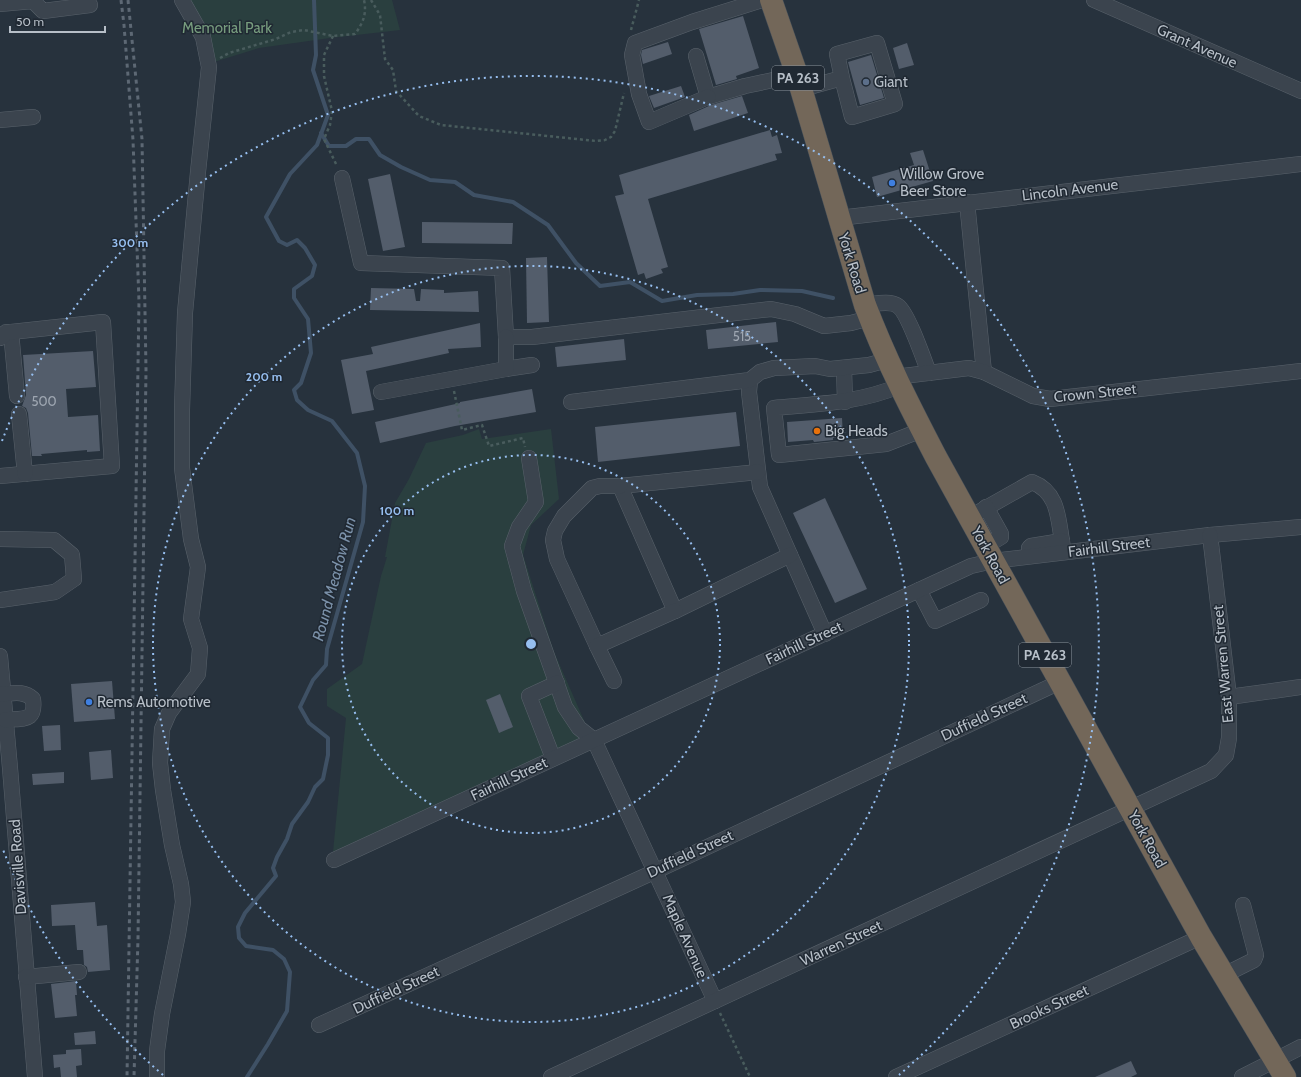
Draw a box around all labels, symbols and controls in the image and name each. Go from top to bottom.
scale bar [10,8,105,34]
text: 50 m [16,14,44,29]
park label: Memorial Park [182,19,272,37]
street label: Grant Avenue [1154,20,1240,72]
road number: PA 263 [772,66,824,90]
place label: Giant [874,73,908,91]
marker: Giant [861,77,871,87]
place label: Willow Grove Beer Store [900,165,985,200]
street label: Lincoln Avenue [1021,175,1119,205]
marker: Willow Grove Beer Store [887,178,897,188]
street label: York Road [834,229,870,296]
text: 300 m [112,235,148,250]
house number: 515 [733,328,751,344]
text: 200 m [246,369,282,384]
street label: Crown Street [1053,380,1137,406]
house number: 500 [31,393,57,409]
place label: Big Heads [825,422,888,440]
marker: Big Heads [812,426,822,436]
text: 100 m [380,503,414,518]
water label: Round Meadow Run [308,515,360,643]
street label: York Road [966,522,1013,587]
street label: Fairhill Street [1067,533,1151,561]
street label: East Warren Street [1209,604,1237,724]
street label: Fairhill Street [763,617,845,669]
centre of rings [524,637,538,651]
road number: PA 263 [1019,643,1071,667]
street label: Duffield Street [938,689,1030,745]
place label: Rems Automotive [97,693,211,711]
marker: Rems Automotive [84,697,94,707]
street label: Fairhill Street [468,753,550,805]
street label: York Road [1123,806,1170,871]
street label: Davisville Road [6,819,30,915]
street label: Duffield Street [644,826,736,882]
street label: Maple Avenue [659,891,712,981]
street label: Warren Street [797,916,885,970]
street label: Duffield Street [350,962,442,1018]
street label: Brooks Street [1007,981,1091,1033]

